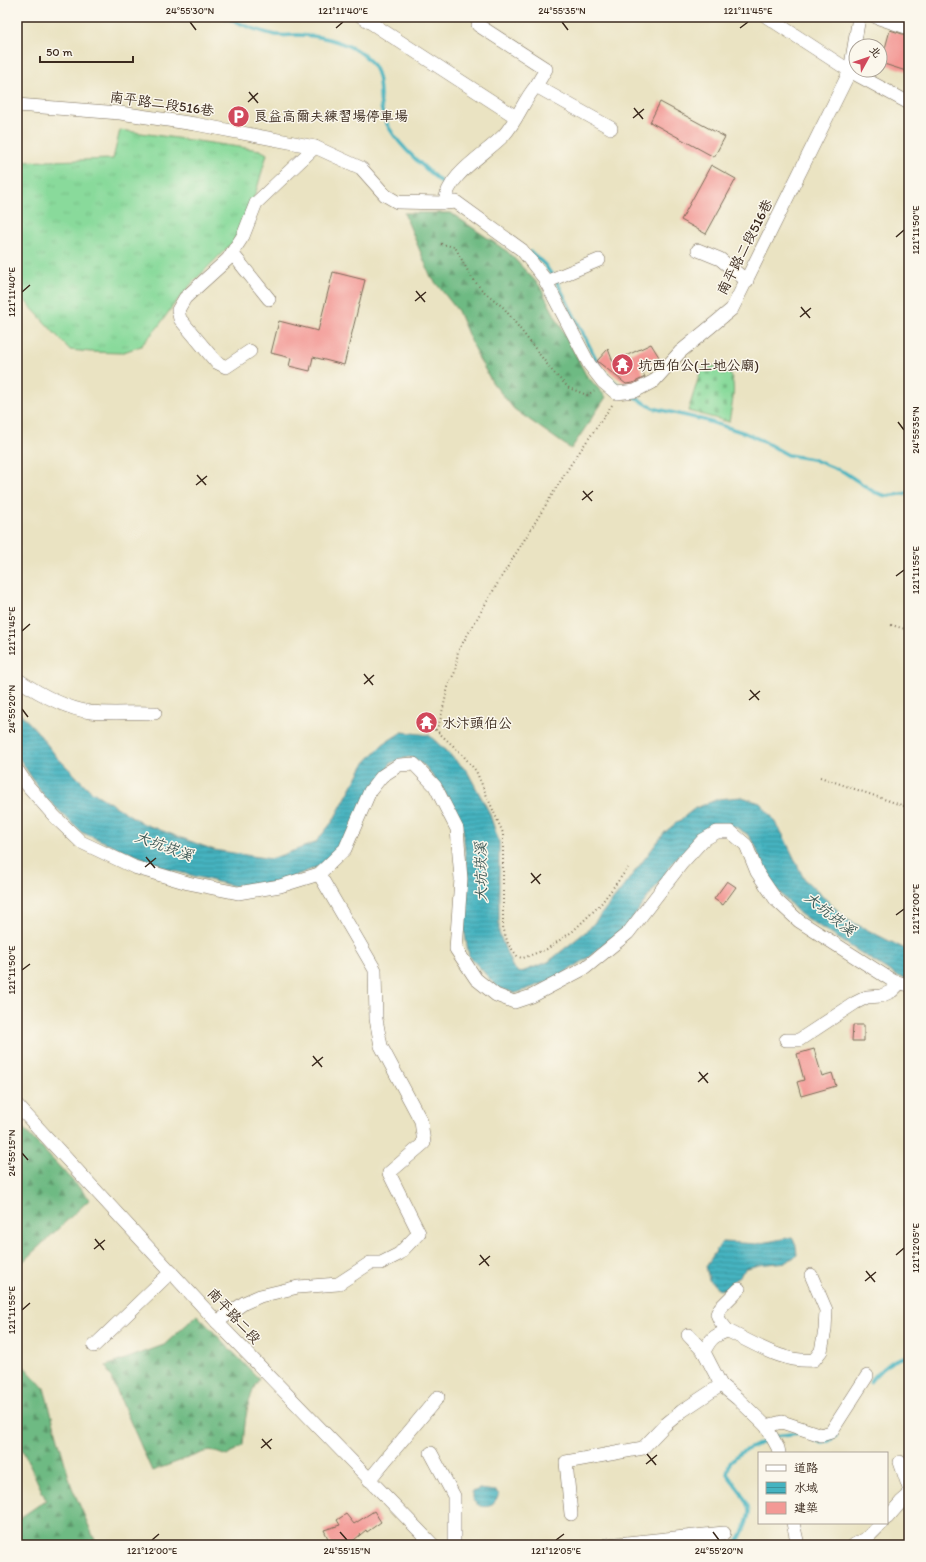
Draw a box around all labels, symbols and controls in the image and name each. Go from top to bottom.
text: 24°55'30"N [166,4,215,17]
text: 121°11'40"E [318,4,368,17]
text: 24°55'35"N [538,4,586,17]
text: 121°11'45"E [723,4,773,17]
scale bar [40,38,133,64]
north arrow [848,38,888,78]
text: 北 [867,44,884,60]
text: 50 m [46,45,72,59]
street label: 南平路二段516巷 [109,88,216,120]
parking icon: 良益高爾夫練習場停車場 [225,103,251,129]
place label: 良益高爾夫練習場停車場 [254,108,408,125]
street label: 南平路二段516巷 [714,195,777,298]
text: 121°11'50"E [909,205,922,255]
text: 121°11'40"E [5,267,18,317]
temple icon: 坑西伯公(土地公廟) [610,352,636,378]
place label: 坑西伯公(土地公廟) [638,357,759,374]
text: 24°55'35"N [909,406,922,454]
text: 121°11'55"E [909,545,922,594]
text: 121°11'45"E [5,606,18,656]
text: 24°55'20"N [5,685,18,733]
temple icon: 水汴頭伯公 [413,710,439,736]
place label: 水汴頭伯公 [442,715,512,732]
water label: 大坑崁溪 [133,827,196,865]
water label: 大坑崁溪 [471,841,491,902]
text: 121°12'00"E [909,883,922,934]
water label: 大坑崁溪 [801,888,860,940]
text: 121°11'50"E [5,945,18,995]
text: 24°55'15"N [5,1129,18,1176]
text: 121°12'05"E [909,1223,922,1273]
text: 121°11'55"E [5,1285,18,1334]
street label: 南平路二段 [204,1285,264,1347]
legend [758,1452,888,1524]
text: 道路 [794,1461,818,1475]
text: 水域 [794,1481,818,1495]
text: 建築 [794,1501,818,1515]
text: 121°12'00"E [127,1544,178,1557]
text: 24°55'15"N [324,1544,371,1557]
text: 121°12'05"E [531,1544,581,1557]
text: 24°55'20"N [695,1544,743,1557]

